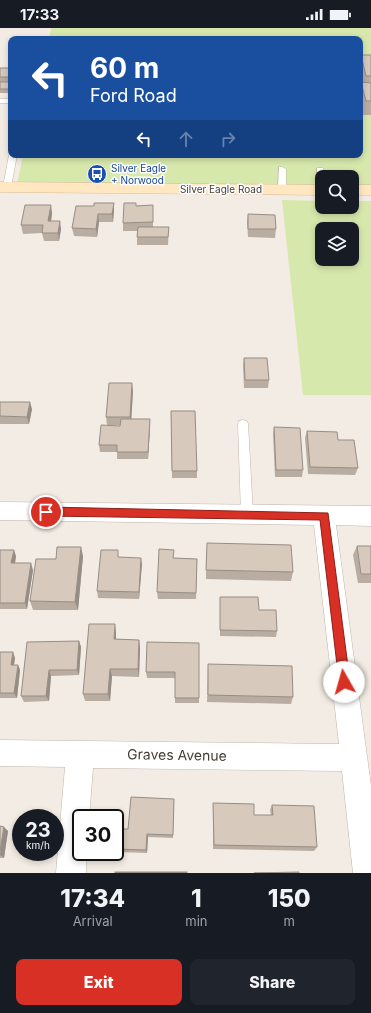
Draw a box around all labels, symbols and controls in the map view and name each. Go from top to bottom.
text: 17:33 [20,5,59,24]
text: 60 m [90,51,159,85]
icon: left [24,52,76,104]
text: Ford Road [90,85,177,106]
icon: left [133,128,155,150]
icon: ahead [175,128,197,150]
icon: right [217,128,239,150]
place label: Silver Eagle + Norwood [111,162,166,186]
bus stop icon: Silver Eagle + Norwood [86,163,108,185]
map controls [315,170,359,266]
button: search [315,170,359,214]
street label: Silver Eagle Road [180,183,262,195]
button: layers [315,222,359,266]
pin [29,495,63,529]
icon: arrive [35,501,57,523]
position arrow [323,661,365,703]
street label: Graves Avenue [127,745,227,764]
speed limit sign: 30 [72,809,124,861]
text: 23 [25,818,51,842]
text: km/h [26,839,50,851]
text: 17:34 [60,884,125,913]
text: 1 [191,884,202,913]
text: 150 [268,884,311,913]
text: Arrival [73,913,113,929]
text: min [185,913,207,929]
text: m [284,913,295,929]
button: Exit [16,959,182,1005]
button: Share [190,959,355,1005]

